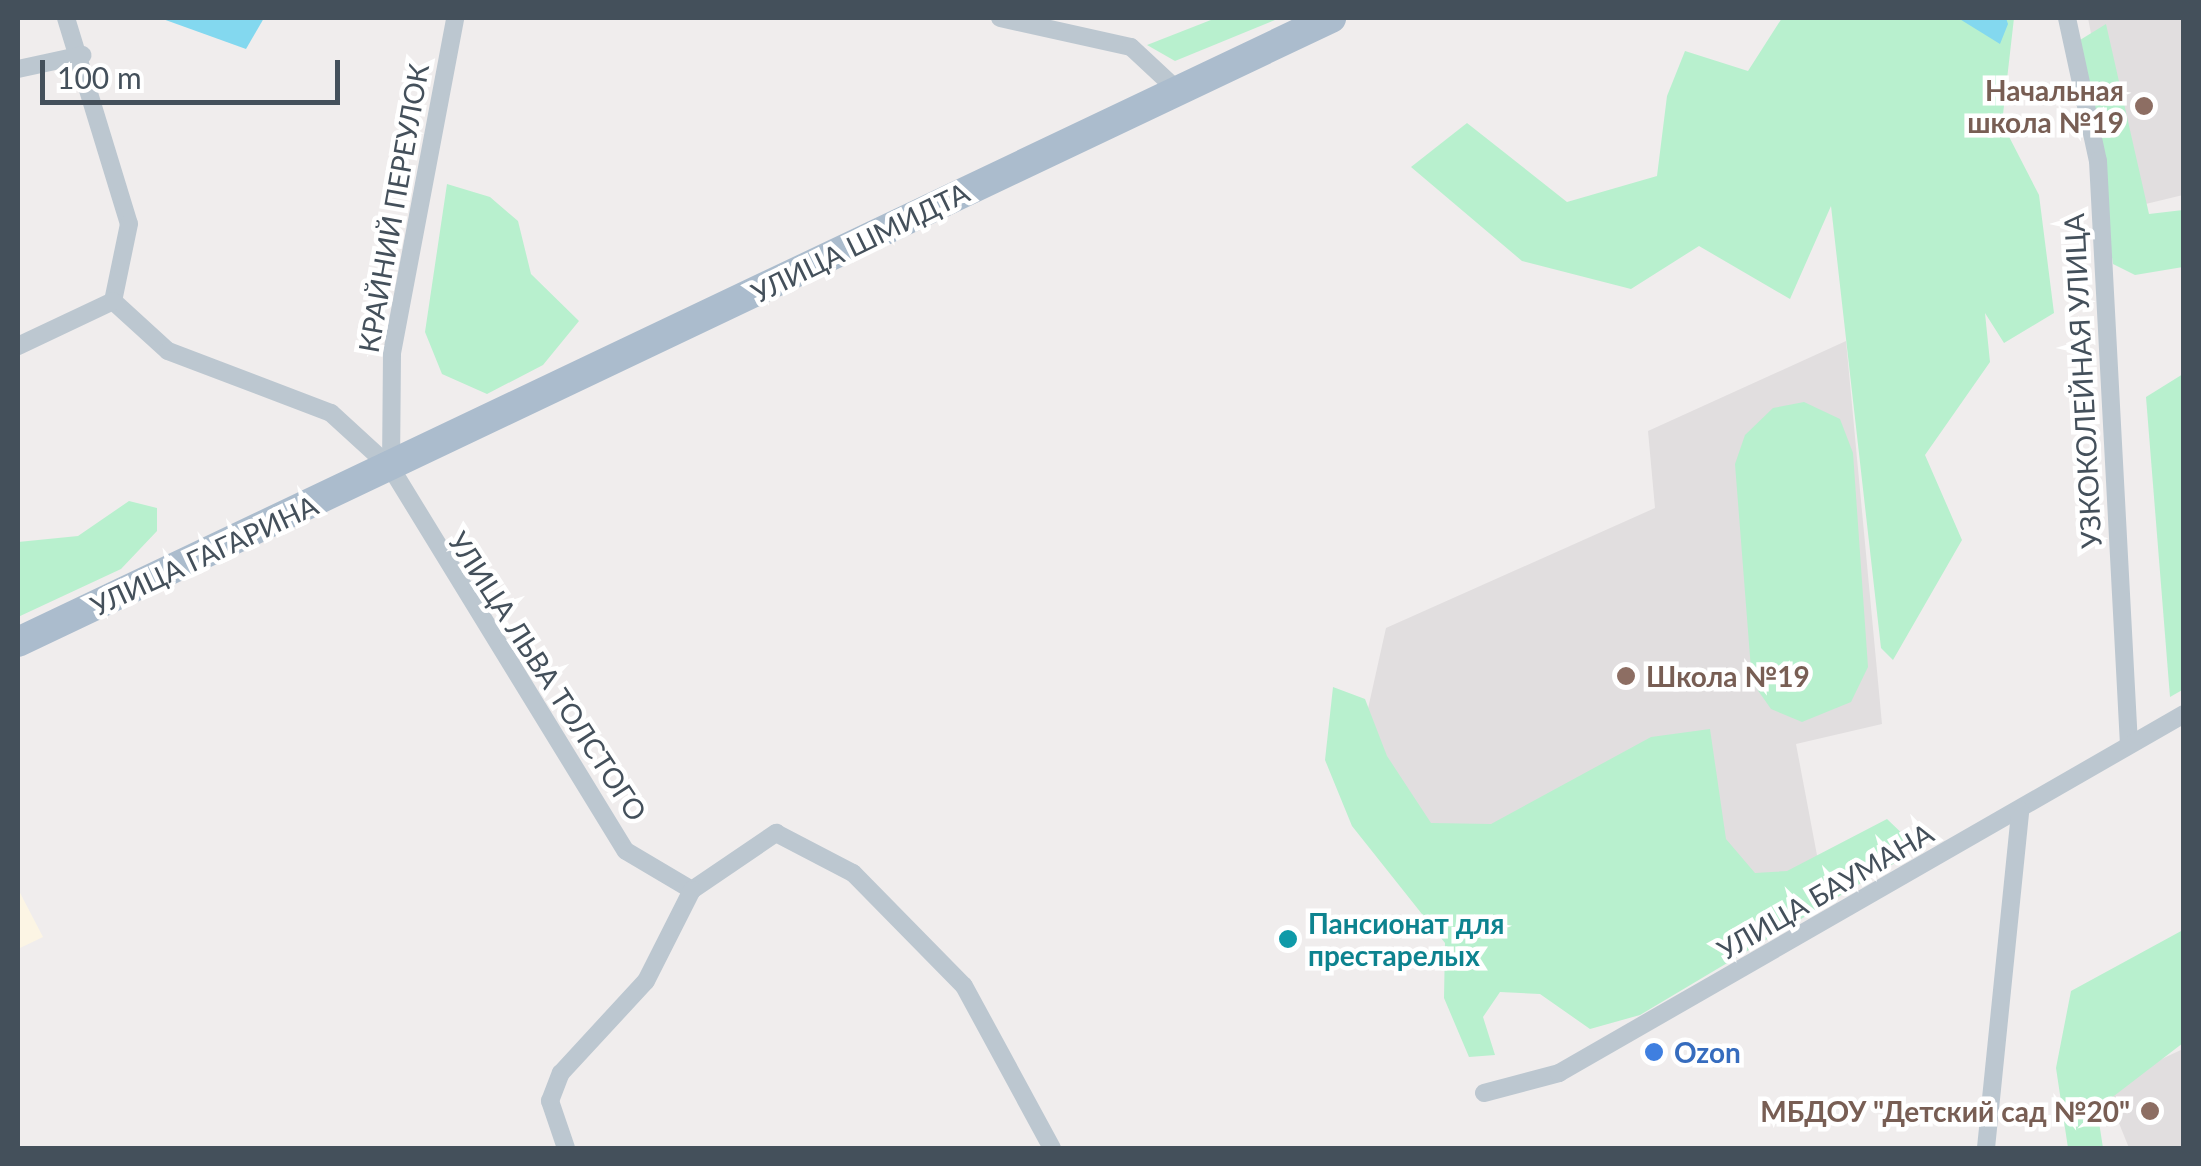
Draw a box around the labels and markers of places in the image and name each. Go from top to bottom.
place label: Начальная школа №19 [1967,73,2124,139]
marker: Начальная школа №19 [2133,95,2155,117]
place label: Школа №19 [1646,659,1810,693]
marker: Школа №19 [1615,665,1637,687]
place label: Пансионат для престарелых [1308,906,1504,972]
marker: Пансионат для престарелых [1277,928,1299,950]
place label: Ozon [1674,1035,1741,1069]
marker: Ozon [1643,1041,1665,1063]
place label: МБДОУ "Детский сад №20" [1760,1094,2130,1128]
marker: МБДОУ "Детский сад №20" [2139,1100,2161,1122]

